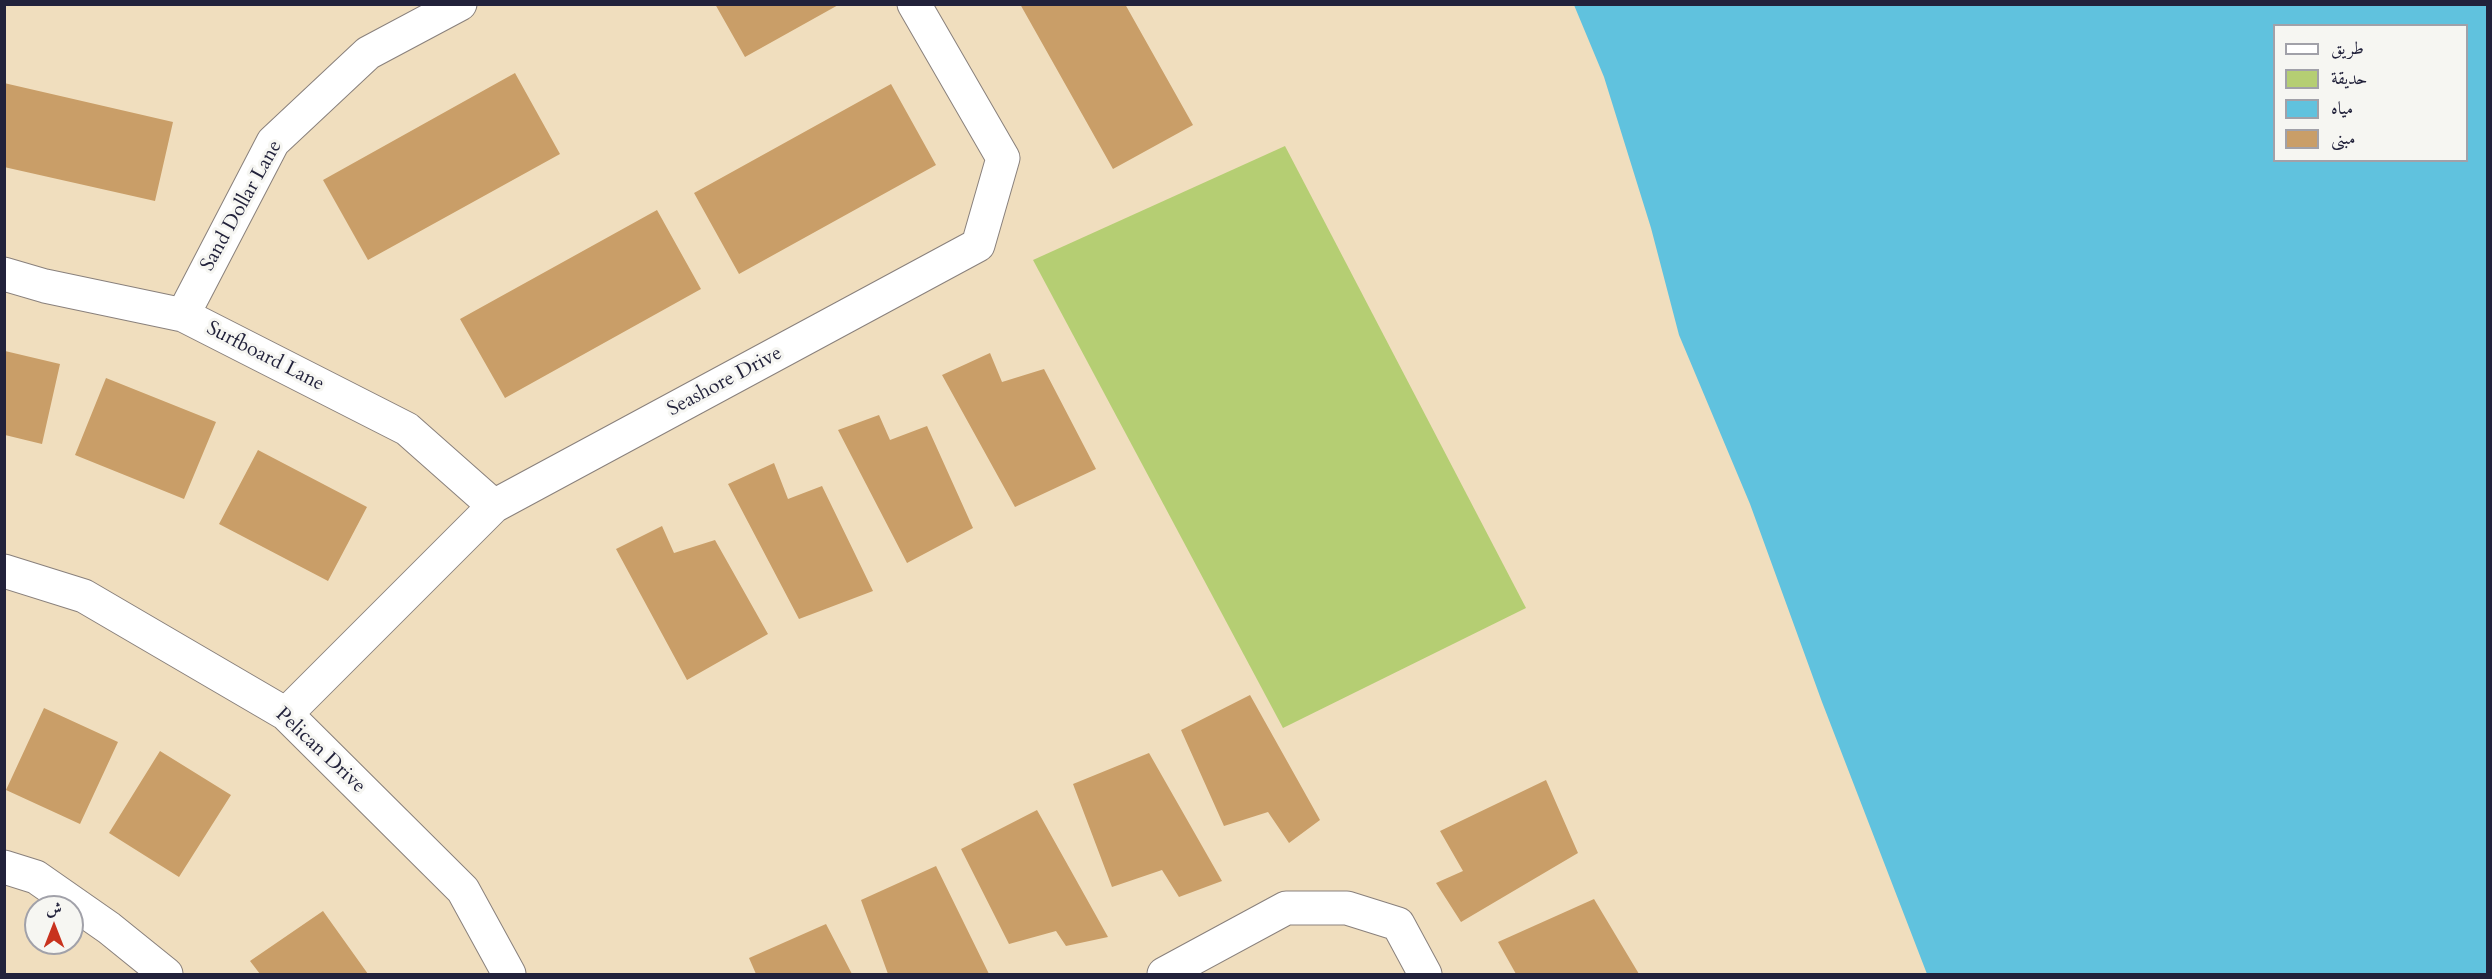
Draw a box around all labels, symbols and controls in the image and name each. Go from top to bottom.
legend [2273,24,2468,162]
text: طريق [2331,36,2364,61]
text: حديقة [2331,66,2367,91]
text: مياه [2331,96,2353,121]
text: مبنى [2331,126,2356,151]
street label: Sand Dollar Lane [196,136,288,276]
street label: Surfboard Lane [202,317,328,397]
street label: Seashore Drive [664,342,786,422]
street label: Pelican Drive [270,703,370,799]
north arrow [24,895,84,955]
text: ش [46,898,62,920]

